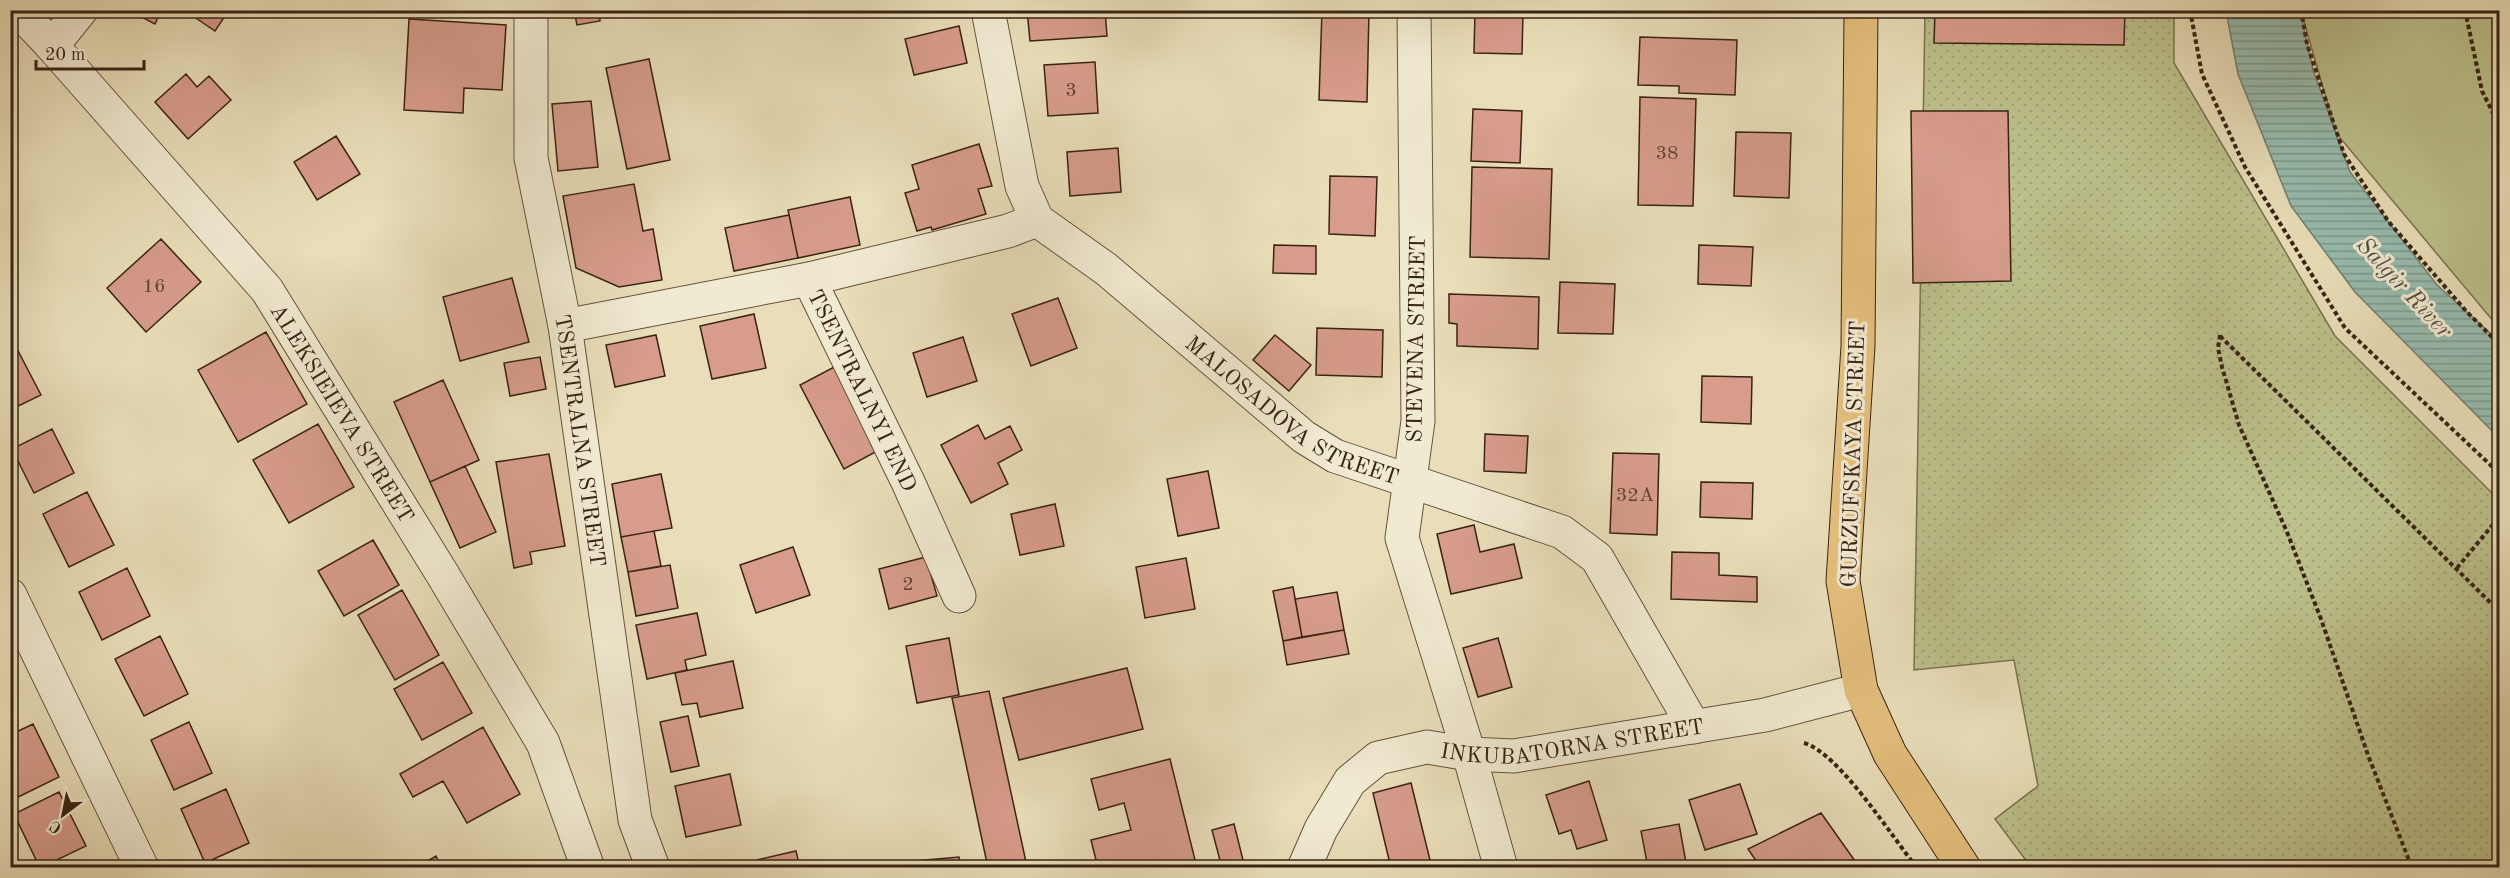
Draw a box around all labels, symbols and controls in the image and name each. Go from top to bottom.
scale bar [36,33,144,71]
text: 20 m [45,46,85,64]
house number: 3 [1065,81,1077,101]
house number: 38 [1655,144,1679,164]
water label: Salgir River [2351,233,2456,344]
street label: STEVENA STREET [1404,235,1430,443]
house number: 16 [142,277,166,297]
street label: TSENTRALNYI END [803,286,920,495]
street label: ALEKSIEIEVA STREET [265,300,417,527]
street label: TSENTRALNA STREET [550,313,608,569]
street label: GURZUFSKAYA STREET [1838,320,1870,588]
street label: MALOSADOVA STREET [1181,333,1401,490]
house number: 32А [1616,486,1654,506]
house number: 2 [902,575,914,595]
street label: INKUBATORNA STREET [1439,716,1706,769]
north arrow [33,785,93,845]
text: С [47,816,65,836]

